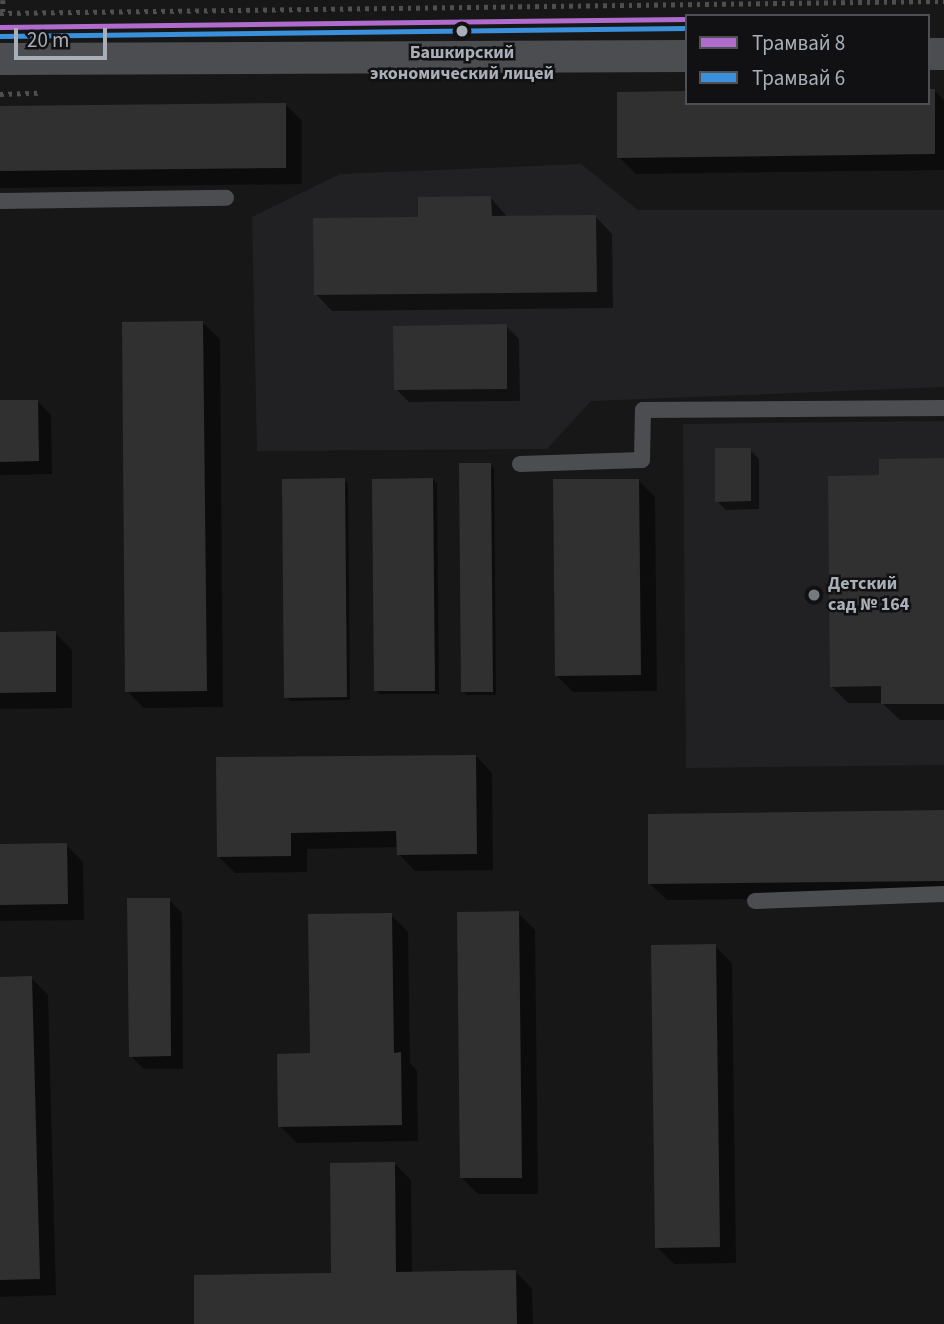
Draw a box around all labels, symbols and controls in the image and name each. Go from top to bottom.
scale bar [18,14,110,58]
legend [685,14,930,105]
marker: Башкирский экономический лицей [452,21,472,41]
text: 20 m [27,25,69,55]
text: Трамвай 8 [752,28,845,58]
place label: Башкирский экономический лицей [370,43,554,86]
text: Трамвай 6 [752,63,845,93]
place label: Детский сад № 164 [828,574,909,616]
marker: Детский сад № 164 [806,587,822,603]

